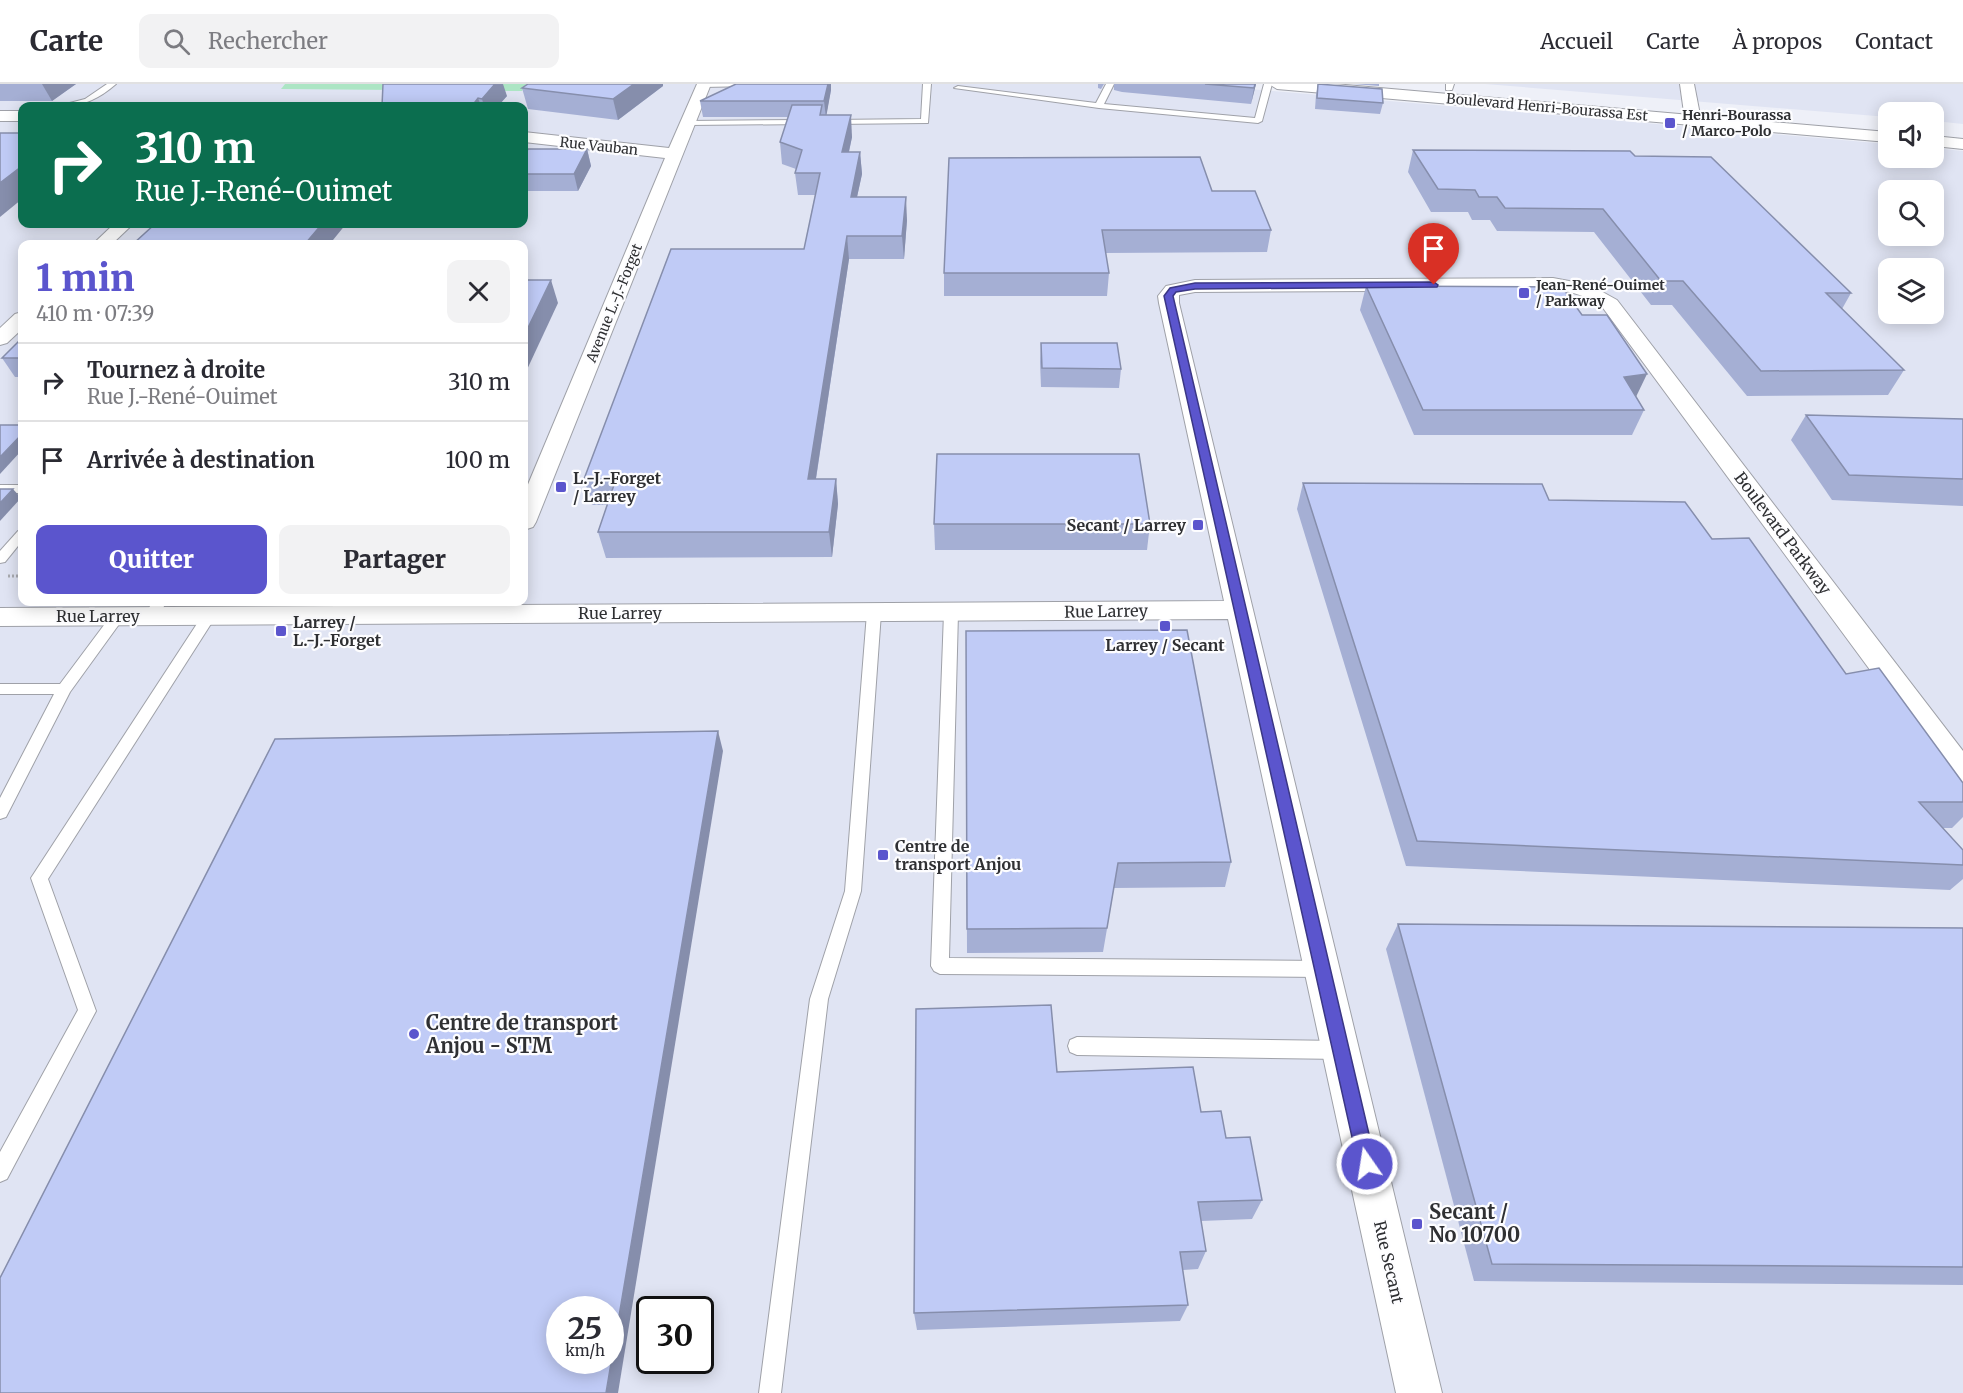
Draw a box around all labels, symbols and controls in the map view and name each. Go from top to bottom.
search box [139,14,559,68]
text: Carte [30,23,103,59]
icon: search [160,25,193,58]
text: Rechercher [208,27,328,55]
text: Accueil [1540,28,1613,55]
text: Carte [1646,28,1700,55]
text: À propos [1733,28,1822,55]
text: Contact [1855,28,1933,55]
street label: Boulevard Henri-Bourassa Est [1445,89,1649,125]
map controls [1878,102,1944,324]
button: sound [1878,102,1944,168]
place label: Henri-Bourassa / Marco-Polo [1682,106,1792,140]
marker: Henri-Bourassa / Marco-Polo [1663,116,1677,130]
text: 310 m [135,122,255,174]
icon: right [36,126,114,204]
street label: Rue Vauban [559,133,639,159]
text: Rue J.-René-Ouimet [135,174,392,208]
button: search [1878,180,1944,246]
pin [1408,223,1459,285]
icon: arrive [1417,232,1450,265]
street label: Avenue L.-J.-Forget [582,240,646,366]
text: 1 min [36,256,135,301]
button: layers [1878,258,1944,324]
button: close [447,260,510,323]
place label: Jean-René-Ouimet / Parkway [1535,276,1665,310]
marker: Jean-René-Ouimet / Parkway [1517,286,1531,300]
text: 410 m · 07:39 [36,301,154,326]
text: Tournez à droite [87,356,265,384]
icon: right [36,366,69,399]
text: 310 m [448,368,510,396]
text: Rue J.-René-Ouimet [87,384,278,409]
icon: arrive [36,444,69,477]
text: Arrivée à destination [87,446,315,474]
text: 100 m [445,446,510,474]
place label: L.-J.-Forget / Larrey [573,468,662,506]
street label: Boulevard Parkway [1730,468,1836,599]
marker: L.-J.-Forget / Larrey [554,480,568,494]
place label: Secant / Larrey [1067,515,1187,535]
marker: Secant / Larrey [1191,518,1205,532]
button: Quitter [36,525,267,594]
button: Partager [279,525,510,594]
street label: Rue Larrey [1064,600,1149,622]
street label: Rue Larrey [578,603,663,623]
street label: Rue Larrey [56,606,141,626]
place label: Larrey / L.-J.-Forget [293,612,382,650]
marker: Larrey / Secant [1158,619,1172,633]
marker: Larrey / L.-J.-Forget [274,624,288,638]
place label: Larrey / Secant [1105,635,1225,655]
place label: Centre de transport Anjou [895,836,1021,874]
marker: Centre de transport Anjou [876,848,890,862]
place label: Centre de transport Anjou - STM [425,1010,618,1058]
marker: Centre de transport Anjou - STM [407,1027,421,1041]
position arrow [1335,1132,1399,1196]
place label: Secant / No 10700 [1429,1199,1520,1247]
marker: Secant / No 10700 [1410,1217,1424,1231]
street label: Rue Secant [1370,1219,1408,1306]
speed limit sign: 30 [636,1296,714,1374]
text: 25 [568,1309,602,1347]
text: km/h [565,1341,605,1360]

